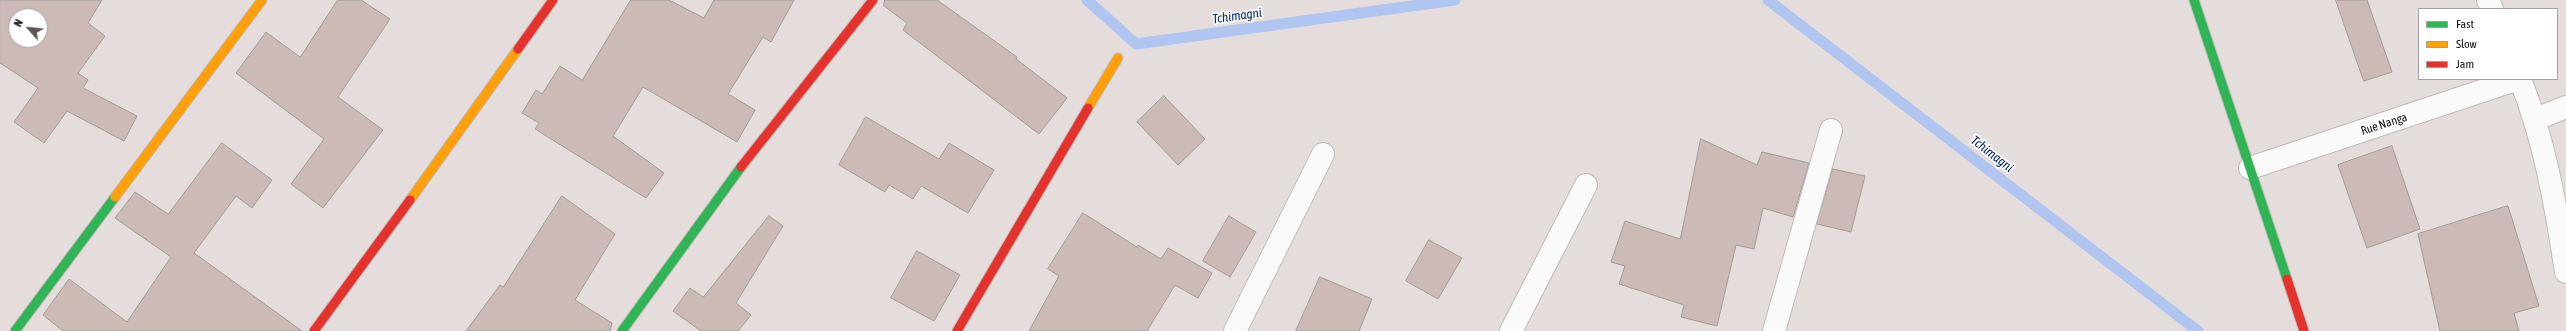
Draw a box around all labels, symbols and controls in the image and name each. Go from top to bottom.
water label: Tchimagni [1211,5,1263,27]
north arrow [8,8,48,48]
legend [2418,8,2558,80]
text: N [11,17,25,29]
text: Fast [2456,17,2474,31]
text: Slow [2456,37,2477,51]
text: Jam [2456,57,2474,71]
street label: Rue Nanga [2359,110,2409,138]
water label: Tchimagni [1968,133,2016,175]

